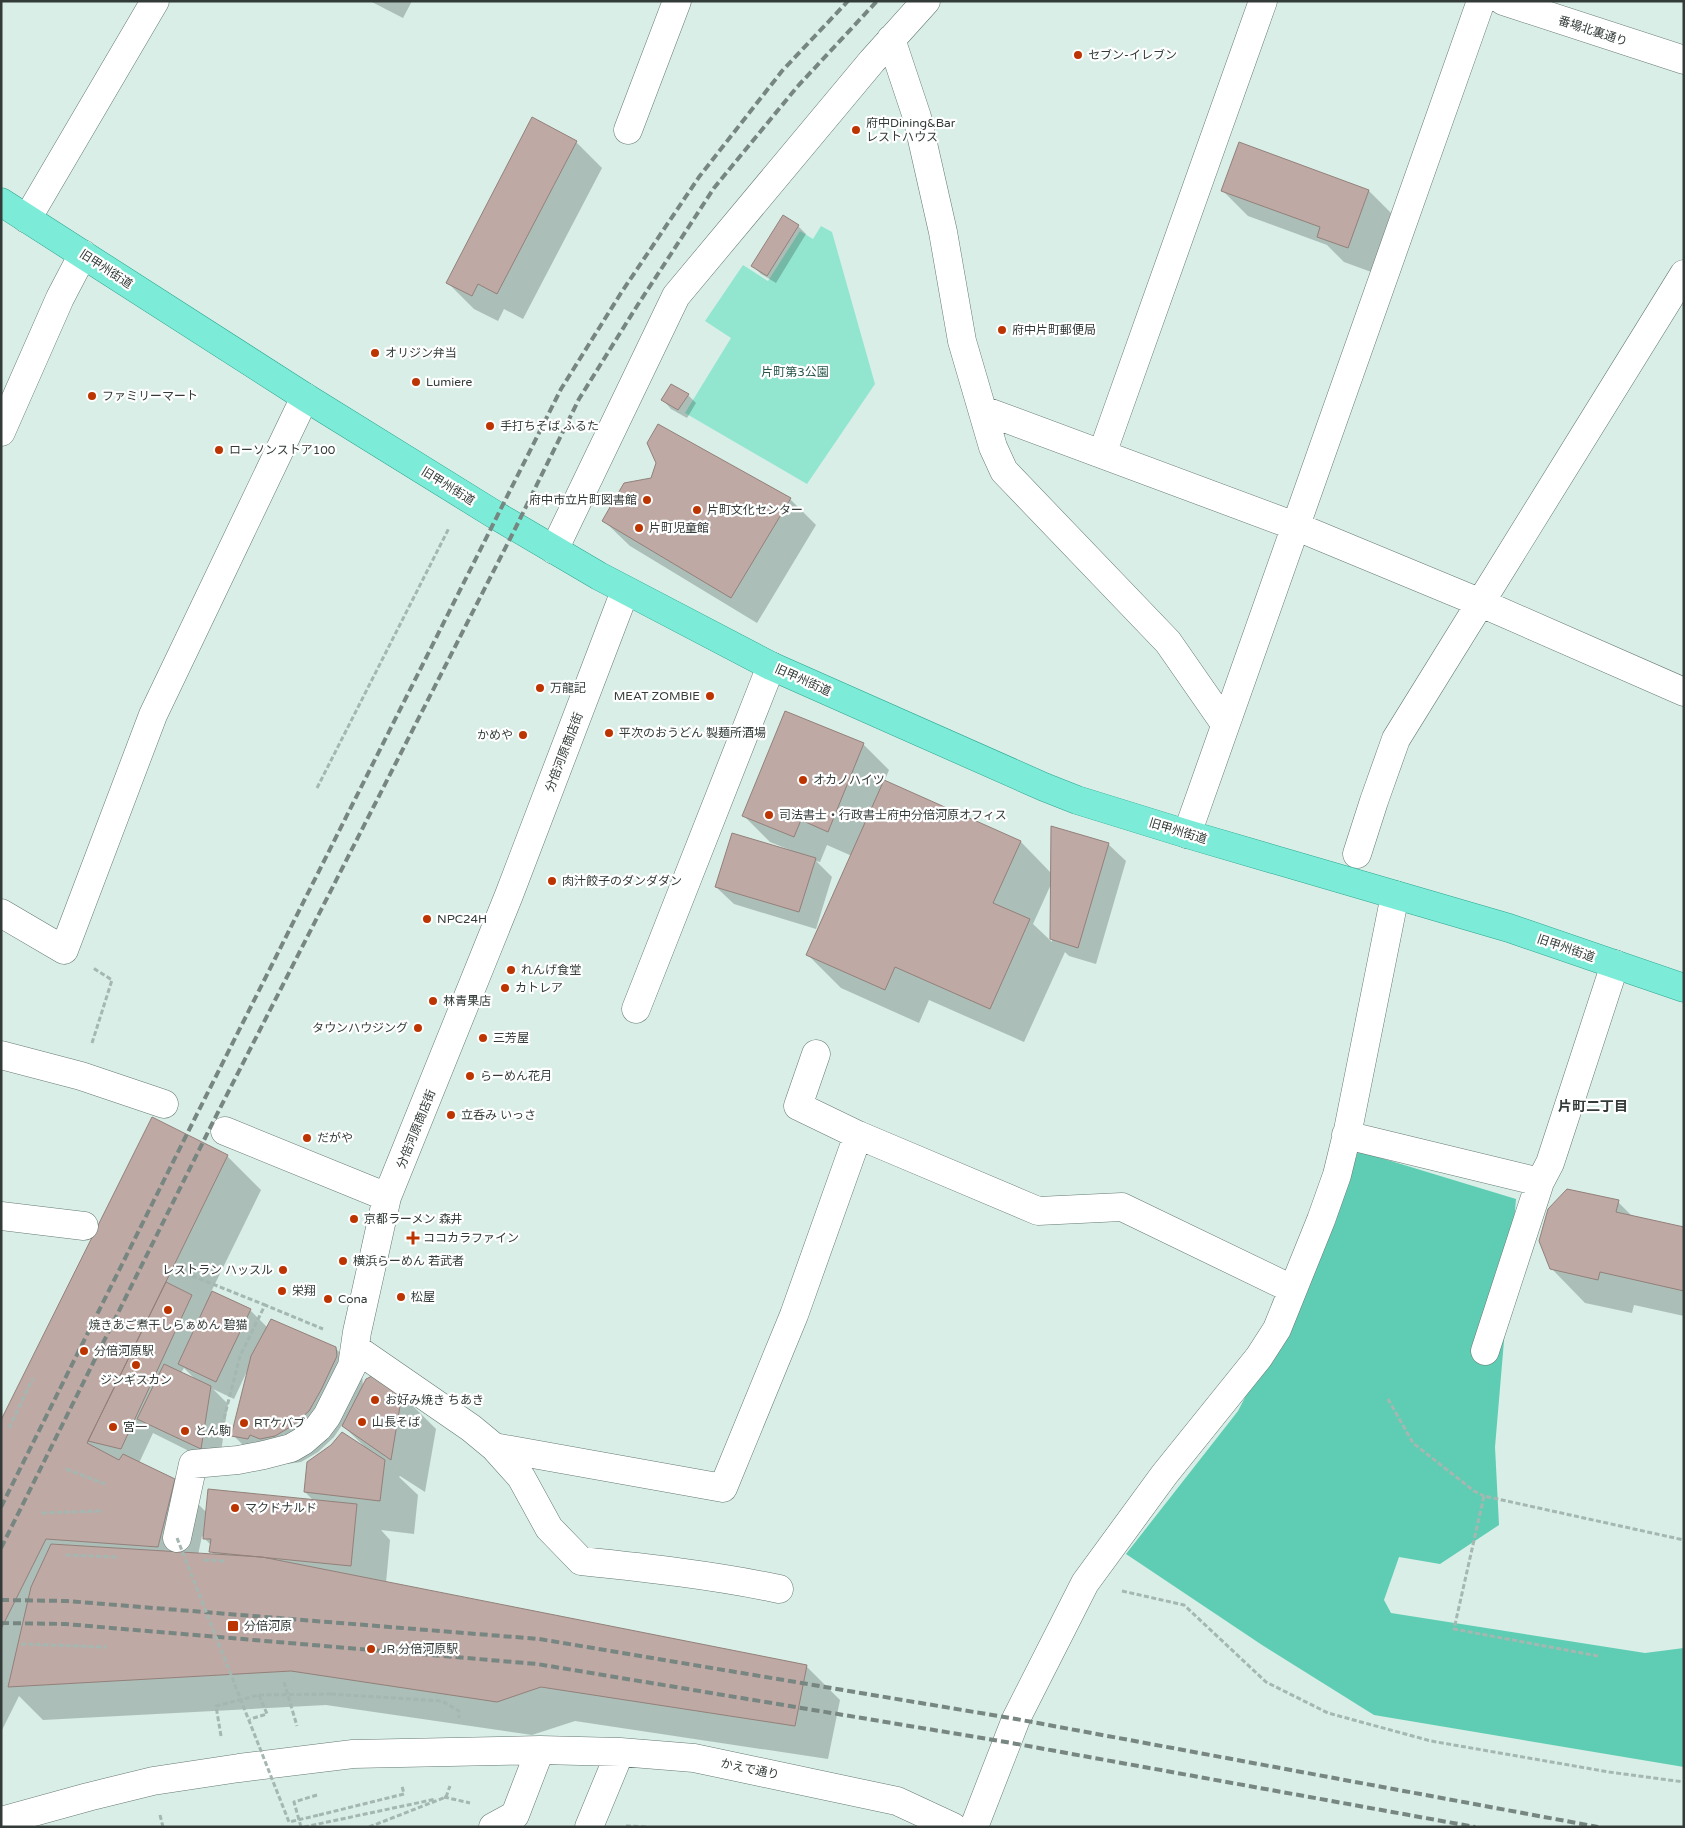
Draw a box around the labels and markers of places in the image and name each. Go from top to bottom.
place label: セブン-イレブン [1088,48,1177,62]
marker: セブン-イレブン [1072,49,1084,61]
place label: 府中Dining&Bar レストハウス [866,116,956,144]
marker: 府中Dining&Bar レストハウス [850,124,862,136]
place label: 府中片町郵便局 [1012,323,1096,337]
marker: 府中片町郵便局 [996,324,1008,336]
place label: オリジン弁当 [385,346,457,360]
marker: オリジン弁当 [369,347,381,359]
place label: Lumiere [426,375,472,389]
marker: Lumiere [410,376,422,388]
place label: ファミリーマート [102,389,198,403]
marker: ファミリーマート [86,390,98,402]
place label: 手打ちそば ふるた [500,419,599,433]
marker: 手打ちそば ふるた [484,420,496,432]
place label: ローソンストア100 [229,443,336,457]
marker: ローソンストア100 [213,444,225,456]
place label: 府中市立片町図書館 [529,493,637,507]
marker: 府中市立片町図書館 [641,494,653,506]
place label: 片町文化センター [707,503,803,517]
marker: 片町文化センター [691,504,703,516]
place label: 片町児童館 [649,521,709,535]
marker: 片町児童館 [633,522,645,534]
place label: 万龍記 [550,681,586,695]
marker: 万龍記 [534,682,546,694]
place label: MEAT ZOMBIE [614,689,700,703]
marker: MEAT ZOMBIE [704,690,716,702]
place label: 平次のおうどん 製麺所酒場 [619,726,766,740]
marker: 平次のおうどん 製麺所酒場 [603,727,615,739]
place label: かめや [477,728,513,742]
marker: かめや [517,729,529,741]
place label: オカノハイツ [813,773,885,787]
marker: オカノハイツ [797,774,809,786]
place label: 司法書士・行政書士府中分倍河原オフィス [779,808,1007,822]
marker: 司法書士・行政書士府中分倍河原オフィス [763,809,775,821]
place label: 肉汁餃子のダンダダン [562,874,682,888]
marker: 肉汁餃子のダンダダン [546,875,558,887]
place label: NPC24H [437,912,487,926]
marker: NPC24H [421,913,433,925]
place label: れんげ食堂 [521,963,581,977]
marker: れんげ食堂 [505,964,517,976]
place label: カトレア [515,981,563,995]
marker: カトレア [499,982,511,994]
place label: 林青果店 [443,994,491,1008]
marker: 林青果店 [427,995,439,1007]
place label: タウンハウジング [312,1021,408,1035]
marker: タウンハウジング [412,1022,424,1034]
place label: 三芳屋 [493,1031,529,1045]
marker: 三芳屋 [477,1032,489,1044]
place label: らーめん花月 [480,1069,552,1083]
marker: らーめん花月 [464,1070,476,1082]
place label: 立呑み いっさ [461,1108,536,1122]
marker: 立呑み いっさ [445,1109,457,1121]
place label: だがや [317,1131,353,1145]
marker: だがや [301,1132,313,1144]
place label: 京都ラーメン 森井 [364,1212,463,1226]
marker: 京都ラーメン 森井 [348,1213,360,1225]
place label: ココカラファイン [423,1231,519,1245]
marker: ココカラファイン [407,1232,419,1244]
place label: 横浜らーめん 若武者 [353,1254,464,1268]
marker: 横浜らーめん 若武者 [337,1255,349,1267]
place label: レストラン ハッスル [162,1263,273,1277]
marker: レストラン ハッスル [277,1264,289,1276]
place label: 栄翔 [292,1284,316,1298]
marker: 栄翔 [276,1285,288,1297]
place label: 松屋 [411,1290,435,1304]
marker: 松屋 [395,1291,407,1303]
place label: Cona [338,1292,368,1306]
marker: Cona [322,1293,334,1305]
marker: 焼きあご煮干しらぁめん 碧猫 [162,1304,174,1316]
place label: 焼きあご煮干しらぁめん 碧猫 [88,1318,248,1332]
place label: 分倍河原駅 [94,1344,154,1358]
marker: 分倍河原駅 [78,1345,90,1357]
marker: ジンギスカン [130,1359,142,1371]
place label: ジンギスカン [100,1373,172,1387]
place label: お好み焼き ちあき [385,1393,484,1407]
marker: お好み焼き ちあき [369,1394,381,1406]
place label: 山長そば [372,1415,420,1429]
place label: RTケバブ [254,1416,305,1430]
marker: 山長そば [356,1416,368,1428]
marker: RTケバブ [238,1417,250,1429]
place label: 宮一 [123,1420,147,1434]
marker: 宮一 [107,1421,119,1433]
place label: とん駒 [195,1424,231,1438]
marker: とん駒 [179,1425,191,1437]
place label: マクドナルド [245,1501,317,1515]
marker: マクドナルド [229,1502,241,1514]
marker: 分倍河原 [226,1619,240,1633]
place label: 分倍河原 [244,1619,292,1633]
place label: JR 分倍河原駅 [381,1642,458,1656]
marker: JR 分倍河原駅 [365,1643,377,1655]

